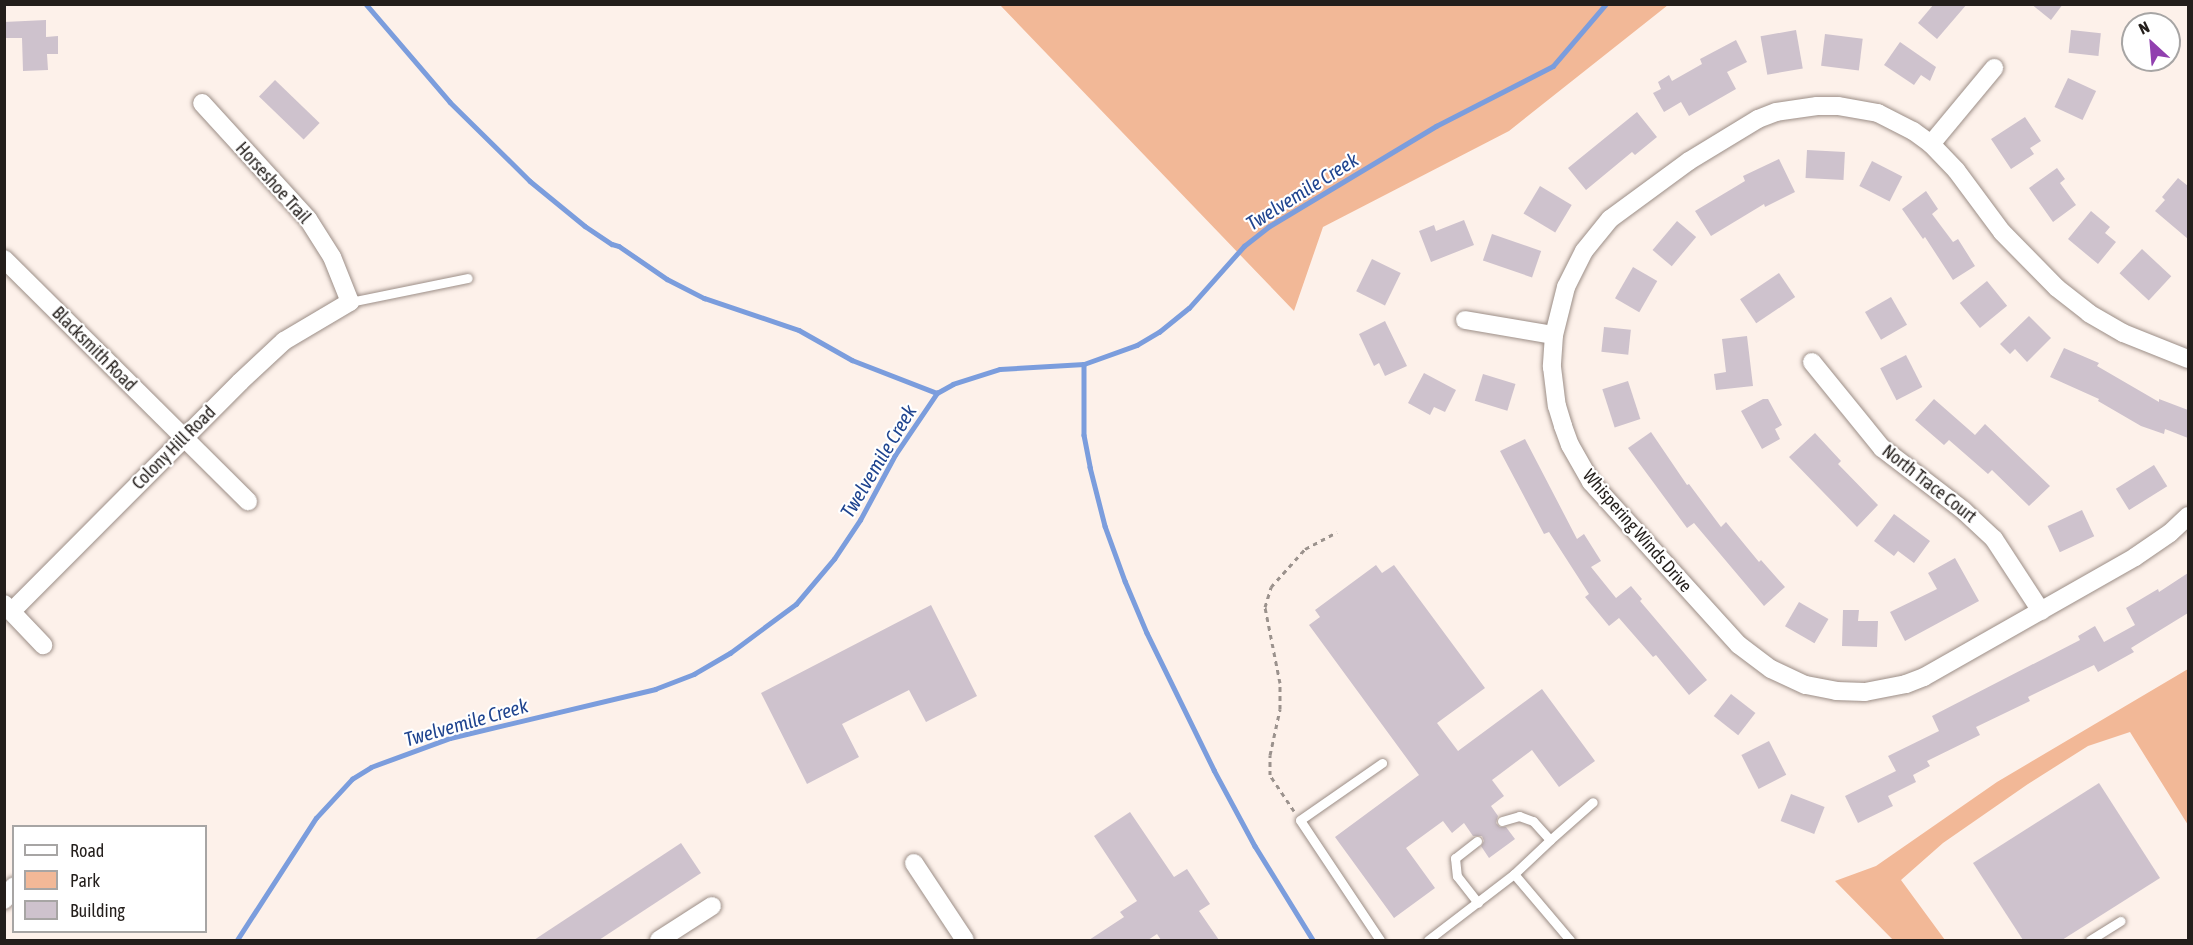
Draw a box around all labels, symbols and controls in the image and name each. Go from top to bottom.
north arrow [2121,12,2181,72]
text: N [2136,17,2152,38]
street label: Horseshoe Trail [231,138,315,228]
water label: Twelvemile Creek [1241,147,1363,235]
street label: Blacksmith Road [47,302,141,396]
water label: Twelvemile Creek [835,400,921,522]
street label: Colony Hill Road [128,402,220,494]
street label: North Trace Court [1878,441,1980,527]
street label: Whispering Winds Drive [1578,465,1696,597]
water label: Twelvemile Creek [401,693,531,751]
legend [12,825,207,933]
text: Road [70,840,104,861]
text: Park [70,870,100,891]
text: Building [70,900,125,921]

